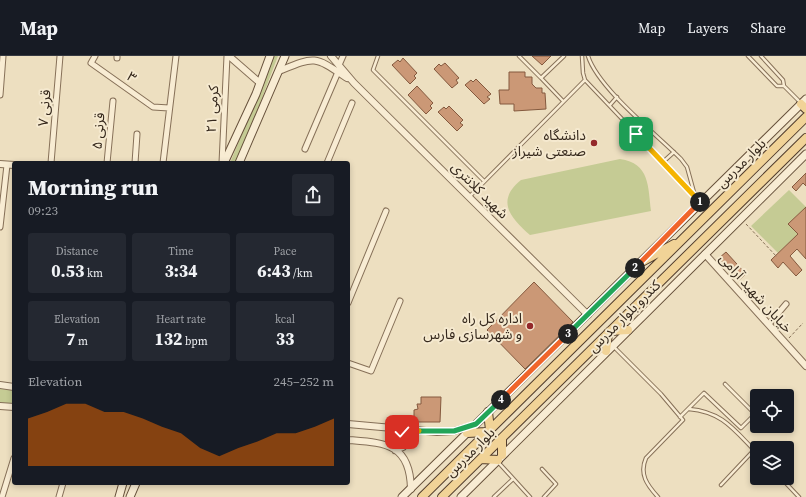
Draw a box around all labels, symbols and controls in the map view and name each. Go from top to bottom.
text: Map [20,15,58,41]
text: Map [638,18,665,38]
text: Layers [687,18,729,38]
text: Share [751,18,786,38]
street label: ۳ [123,67,141,87]
street label: کرمی ۲۱ [201,84,223,133]
street label: قرنی ۷ [32,89,56,127]
street label: قرنی ۵ [86,112,110,150]
pin [619,117,653,151]
icon: arrive [625,123,647,145]
place label: دانشگاه صنعتی شیراز [512,125,586,161]
street label: بلوار مدرس [712,134,770,192]
marker: دانشگاه صنعتی شیراز [589,138,599,148]
street label: شهید کلانتری [447,157,513,223]
text: Morning run [28,172,158,202]
button: share [292,174,334,216]
pin: 1 [690,192,710,212]
text: 1 [697,194,703,209]
text: 09:23 [28,202,58,219]
text: Distance [56,244,98,259]
text: Time [168,244,194,259]
text: Pace [273,244,297,259]
street label: خیابان شهید آرامی [715,249,797,337]
pin: 2 [625,258,645,278]
text: 0.53 [51,259,84,283]
text: 3:34 [164,259,198,283]
text: 6:43 [257,259,291,283]
text: 2 [632,260,638,275]
text: km [84,266,103,281]
text: /km [291,266,313,281]
street label: کندرو بلوار مدرس [583,275,665,357]
place label: اداره کل راه و شهرسازی فارس [423,308,522,344]
text: Elevation [54,312,100,327]
text: Heart rate [156,312,206,327]
text: kcal [275,312,295,327]
marker: اداره کل راه و شهرسازی فارس [525,321,535,331]
pin: 3 [558,324,578,344]
text: 3 [565,326,571,341]
text: 7 [66,327,75,351]
text: 132 [154,327,182,351]
text: 33 [276,327,294,351]
text: m [75,334,88,349]
text: bpm [182,334,208,349]
text: Elevation [28,373,82,390]
text: 245–252 m [274,373,334,390]
map controls [750,389,794,485]
button: locate [750,389,794,433]
pin: 4 [491,390,511,410]
text: 4 [498,392,504,407]
pin [385,415,419,449]
icon: check [391,421,413,443]
street label: بلوار مدرس [441,423,499,481]
button: layers [750,441,794,485]

